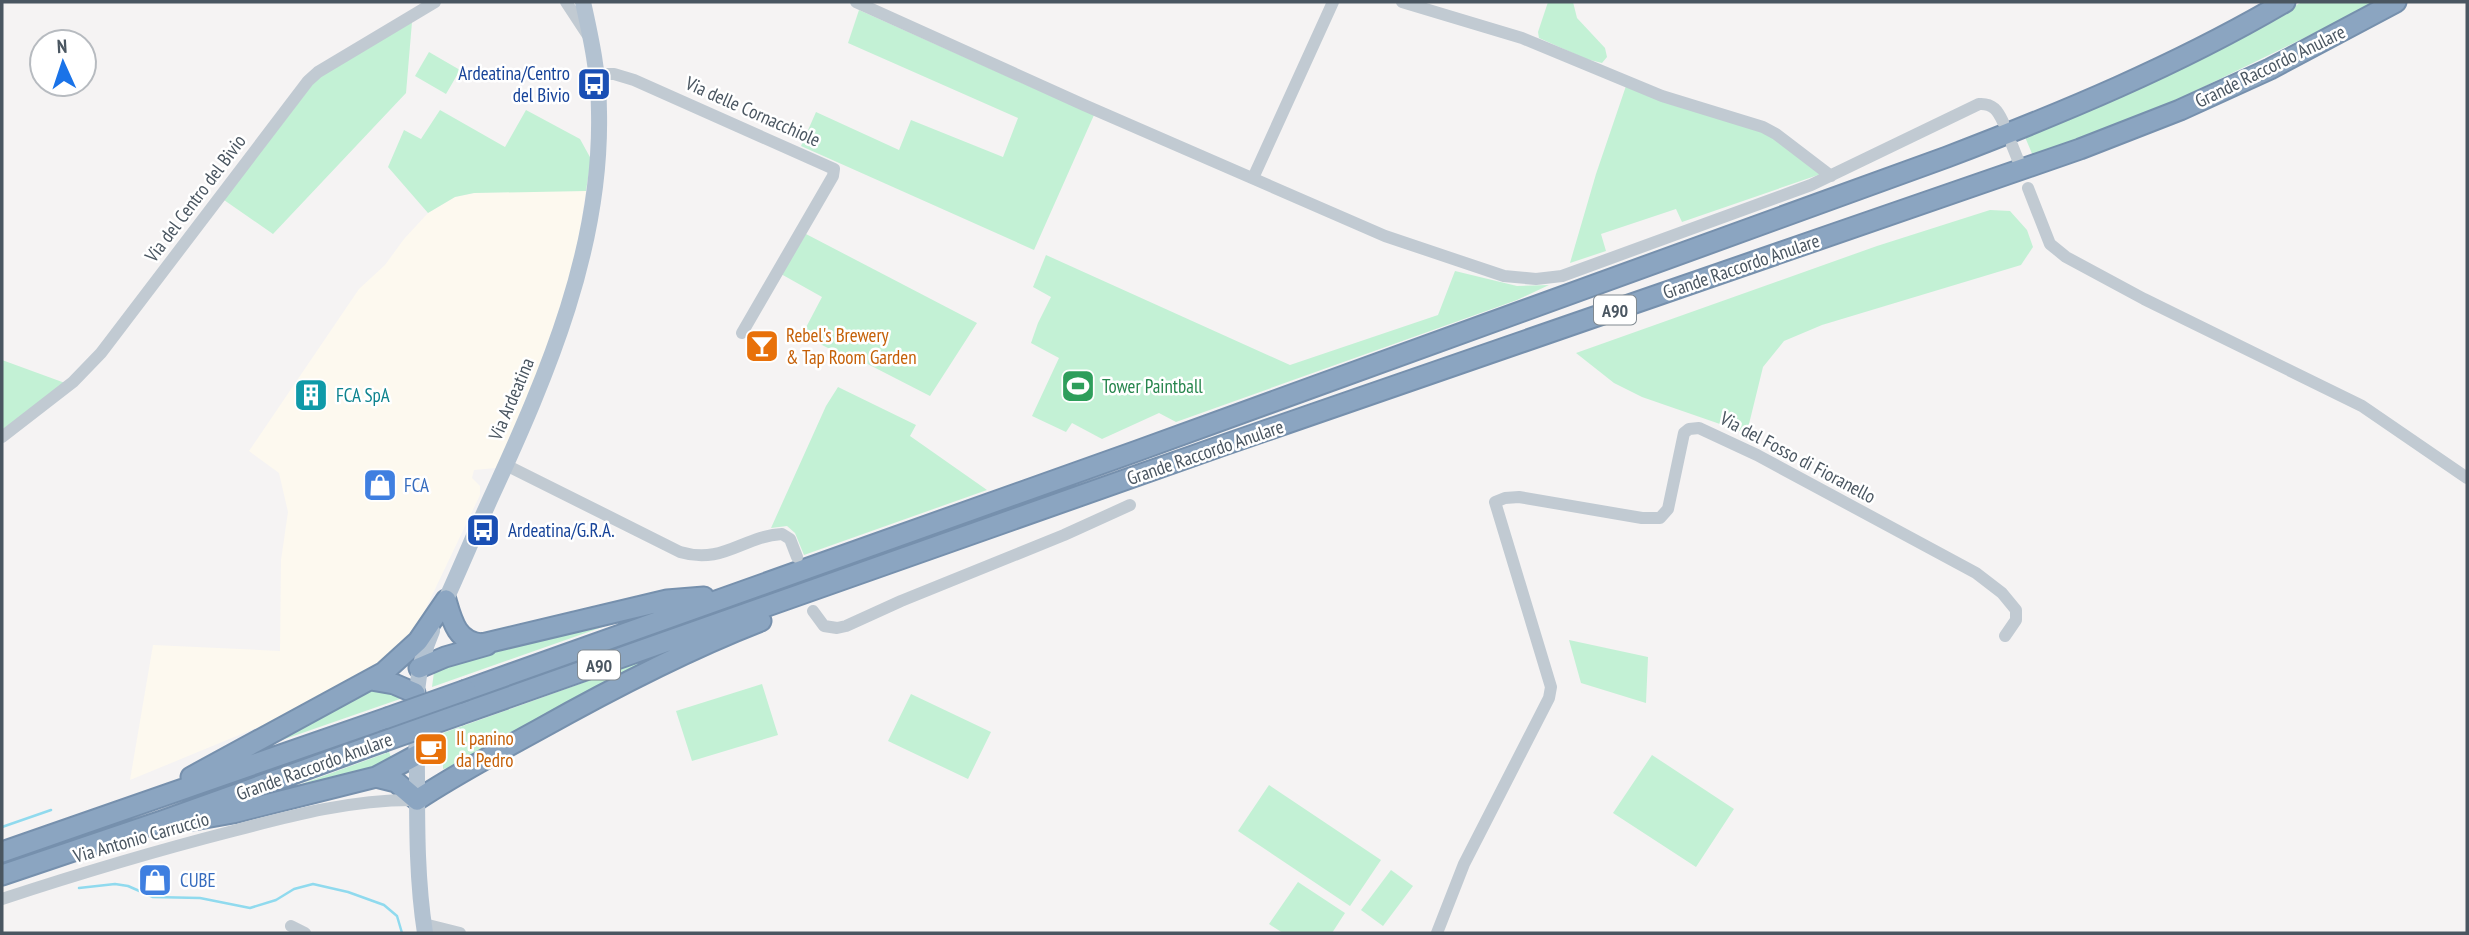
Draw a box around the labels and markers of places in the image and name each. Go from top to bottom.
place label: Ardeatina/Centro del Bivio [458,61,570,107]
bus stop icon: Ardeatina/Centro del Bivio [575,65,613,103]
place label: Rebel's Brewery & Tap Room Garden [786,323,917,369]
bar icon: Rebel's Brewery & Tap Room Garden [743,327,781,365]
sports icon: Tower Paintball [1059,367,1097,405]
place label: Tower Paintball [1102,374,1203,398]
building icon: FCA SpA [292,376,330,414]
place label: FCA SpA [336,383,390,407]
shop icon: FCA [361,466,399,504]
place label: FCA [404,473,429,497]
bus stop icon: Ardeatina/G.R.A. [464,511,502,549]
place label: Ardeatina/G.R.A. [508,518,615,542]
place label: Il panino da Pedro [456,726,514,772]
cafe icon: Il panino da Pedro [412,730,450,768]
shop icon: CUBE [136,861,174,899]
place label: CUBE [180,868,216,892]

